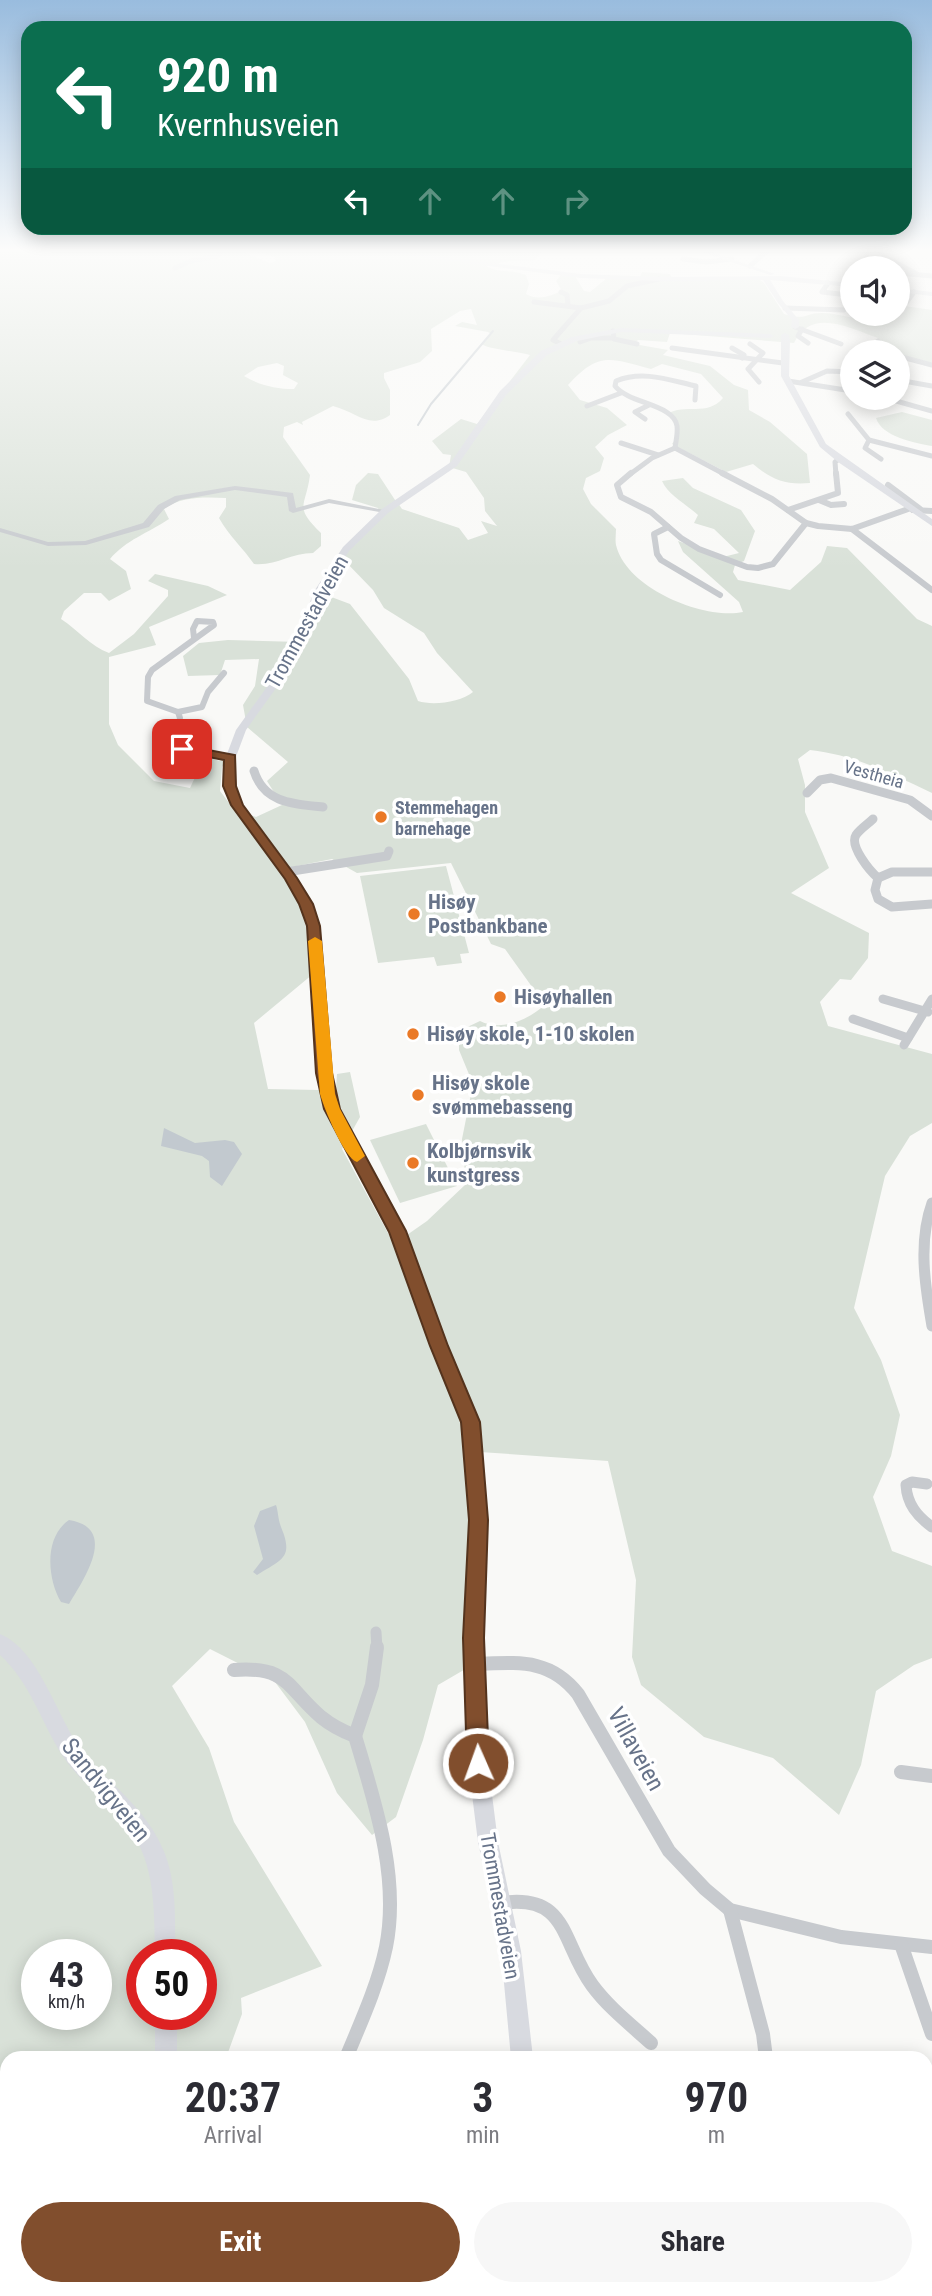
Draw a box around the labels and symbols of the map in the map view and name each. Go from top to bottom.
street label: Trommestadveien [261,551,353,693]
pin [152,719,212,779]
street label: Vestheia [842,755,906,793]
place label: Stemmehagen barnehage [395,797,498,839]
marker: Stemmehagen barnehage [373,809,389,825]
place label: Hisøy Postbankbane [428,890,548,938]
marker: Hisøy Postbankbane [406,906,422,922]
place label: Hisøyhallen [514,985,613,1009]
marker: Hisøyhallen [492,989,508,1005]
place label: Hisøy skole, 1-10 skolen [427,1022,635,1046]
marker: Hisøy skole, 1-10 skolen [405,1026,421,1042]
place label: Hisøy skole svømmebasseng [432,1071,573,1119]
marker: Hisøy skole svømmebasseng [410,1087,426,1103]
place label: Kolbjørnsvik kunstgress [427,1139,533,1187]
marker: Kolbjørnsvik kunstgress [405,1155,421,1171]
street label: Villaveien [602,1702,670,1796]
position arrow [441,1726,515,1800]
street label: Sandvigveien [56,1733,156,1847]
street label: Trommestadveien [475,1831,525,1981]
speed limit sign: 50 [126,1939,217,2030]

